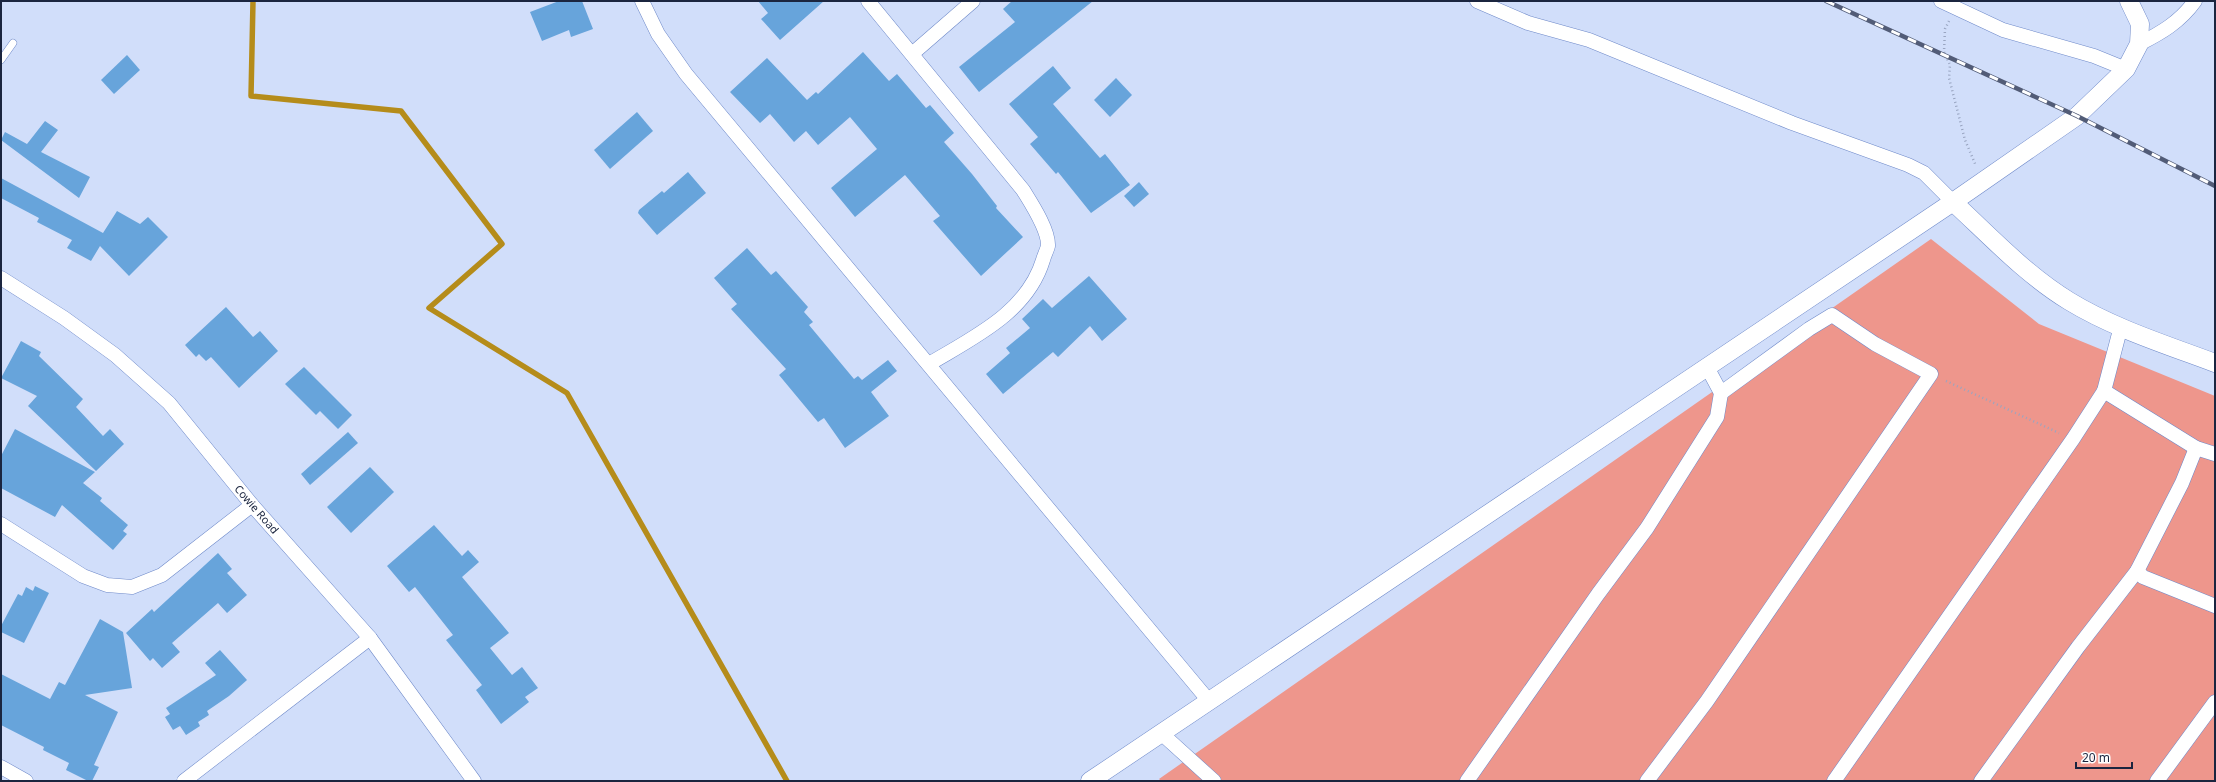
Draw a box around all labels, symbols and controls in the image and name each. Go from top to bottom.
street label: Cowie Road [232,481,282,537]
scale bar [2076,744,2132,770]
text: 20 m [2082,749,2110,766]

